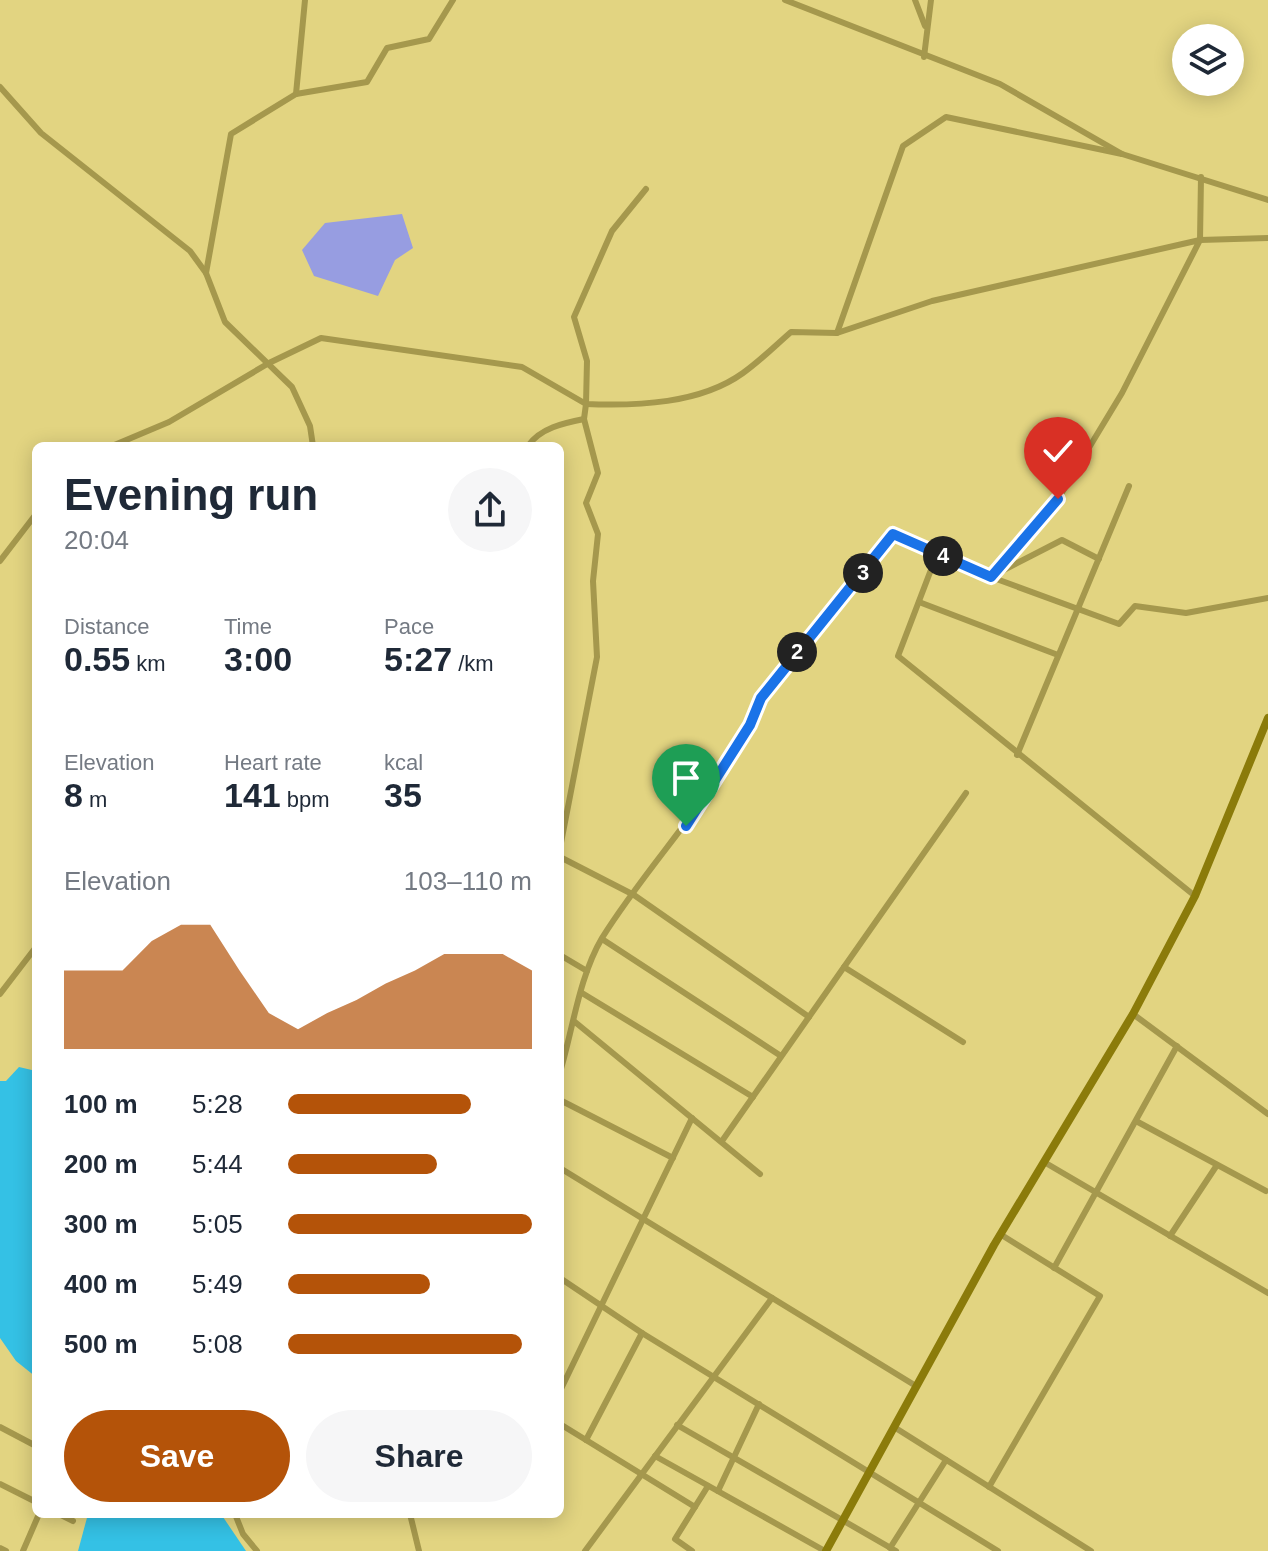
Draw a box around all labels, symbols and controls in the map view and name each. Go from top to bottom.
map controls [1172,24,1244,96]
button: layers [1172,24,1244,96]
pin [1024,417,1092,499]
icon: check [1036,429,1080,473]
button: share [448,468,532,552]
text: Evening run [64,470,318,519]
text: 20:04 [64,525,129,555]
pin: 4 [923,536,963,576]
text: 4 [937,543,949,568]
pin: 3 [843,553,883,593]
text: 3 [857,560,869,585]
text: Distance [64,614,150,639]
text: Time [224,614,272,639]
text: Pace [384,614,434,639]
pin: 2 [777,632,817,672]
text: 2 [791,639,803,664]
text: 0.55 [64,640,130,678]
text: 3:00 [224,640,292,678]
text: 5:27 [384,640,452,678]
text: km [130,651,166,676]
text: /km [452,651,494,676]
pin [652,744,720,826]
text: Elevation [64,750,155,775]
text: Heart rate [224,750,322,775]
text: kcal [384,750,423,775]
icon: arrive [664,756,708,800]
text: 8 [64,776,83,814]
text: 141 [224,776,281,814]
text: 35 [384,776,422,814]
text: m [83,787,107,812]
text: bpm [281,787,330,812]
text: Elevation [64,866,171,896]
text: 103–110 m [404,866,532,896]
text: 100 m [64,1089,138,1119]
text: 5:28 [192,1089,243,1119]
text: 200 m [64,1149,138,1179]
text: 5:44 [192,1149,243,1179]
text: 300 m [64,1209,138,1239]
text: 5:05 [192,1209,243,1239]
text: 400 m [64,1269,138,1299]
text: 5:49 [192,1269,243,1299]
text: 500 m [64,1329,138,1359]
text: 5:08 [192,1329,243,1359]
button: Save [64,1410,290,1502]
button: Share [306,1410,532,1502]

